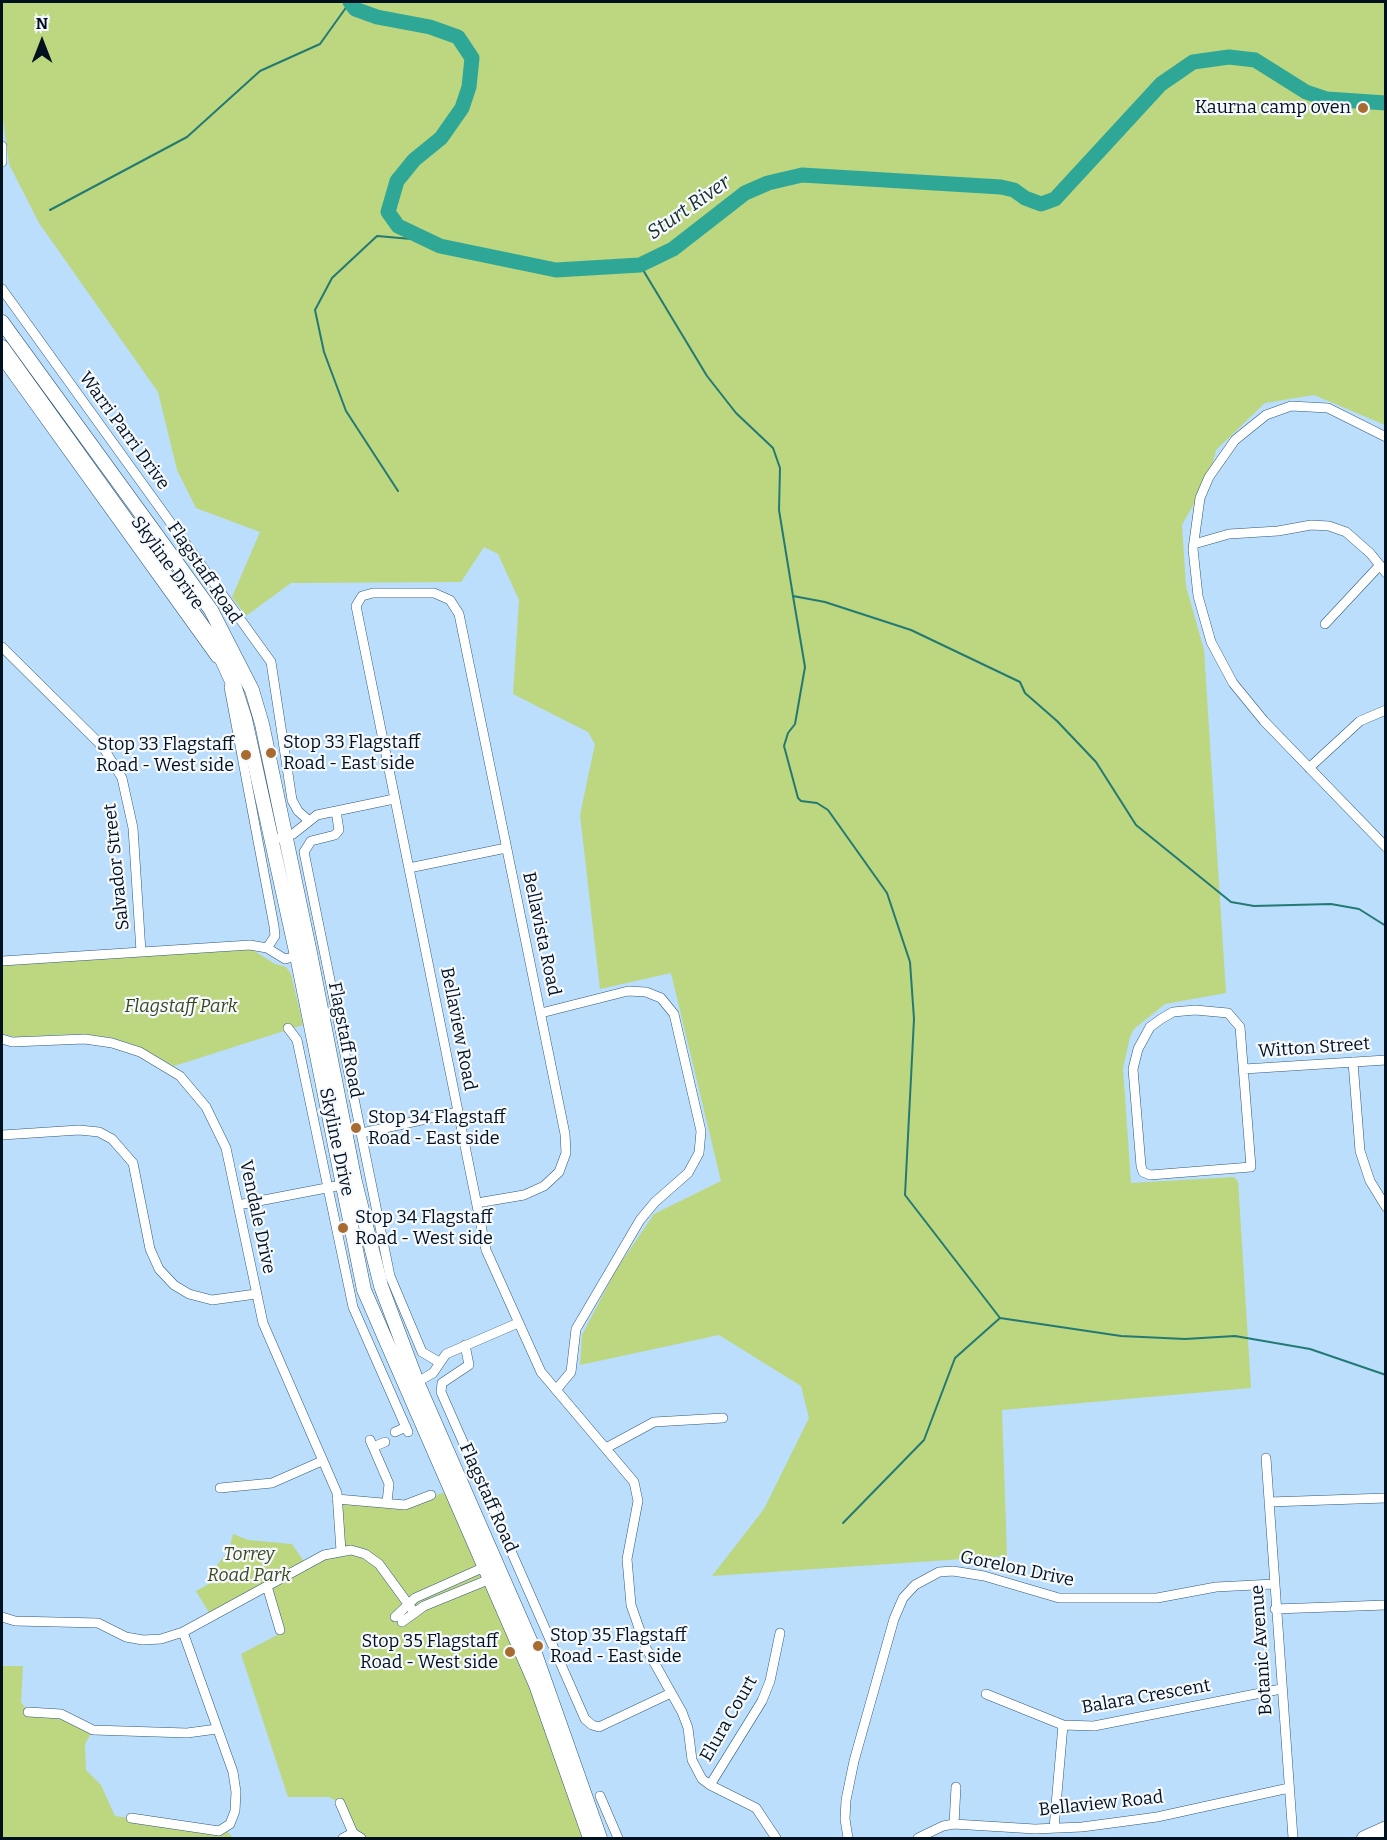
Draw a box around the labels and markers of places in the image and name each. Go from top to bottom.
place label: Kaurna camp oven [1195,97,1351,119]
marker: Kaurna camp oven [1356,101,1370,115]
place label: Stop 33 Flagstaff Road - East side [283,732,420,774]
place label: Stop 33 Flagstaff Road - West side [96,734,234,777]
marker: Stop 33 Flagstaff Road - East side [264,746,278,760]
marker: Stop 33 Flagstaff Road - West side [239,748,253,762]
place label: Stop 34 Flagstaff Road - East side [368,1107,505,1150]
marker: Stop 34 Flagstaff Road - East side [349,1121,363,1135]
place label: Stop 34 Flagstaff Road - West side [355,1207,493,1250]
marker: Stop 34 Flagstaff Road - West side [336,1221,350,1235]
place label: Stop 35 Flagstaff Road - East side [550,1625,687,1668]
place label: Stop 35 Flagstaff Road - West side [360,1631,498,1674]
marker: Stop 35 Flagstaff Road - East side [531,1639,545,1653]
marker: Stop 35 Flagstaff Road - West side [503,1645,517,1659]

